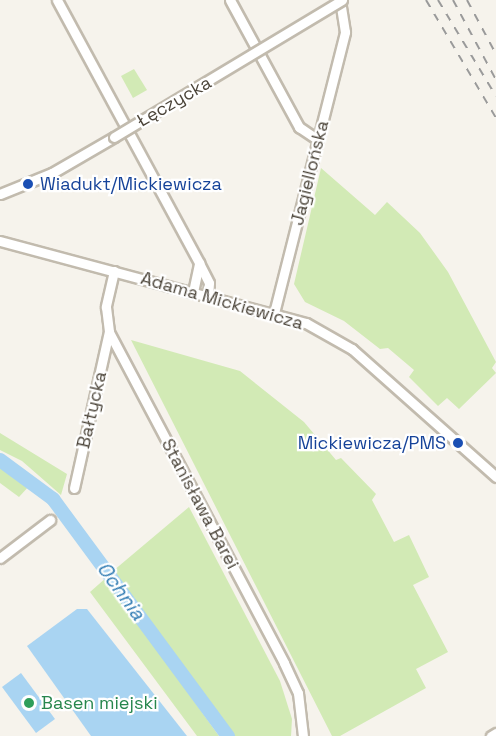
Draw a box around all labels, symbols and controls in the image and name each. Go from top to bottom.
street label: Łęczycka [133,72,215,132]
street label: Jagiellońska [287,118,333,228]
place label: Wiadukt/Mickiewicza [40,173,222,195]
marker: Wiadukt/Mickiewicza [21,177,35,191]
street label: Adama Mickiewicza [138,267,306,335]
street label: Bałtycka [73,369,111,451]
place label: Mickiewicza/PMS [298,432,446,454]
street label: Stanisława Barei [157,435,243,573]
marker: Mickiewicza/PMS [451,436,465,450]
water label: Ochnia [92,557,150,625]
place label: Basen miejski [41,692,158,714]
marker: Basen miejski [22,696,36,710]

